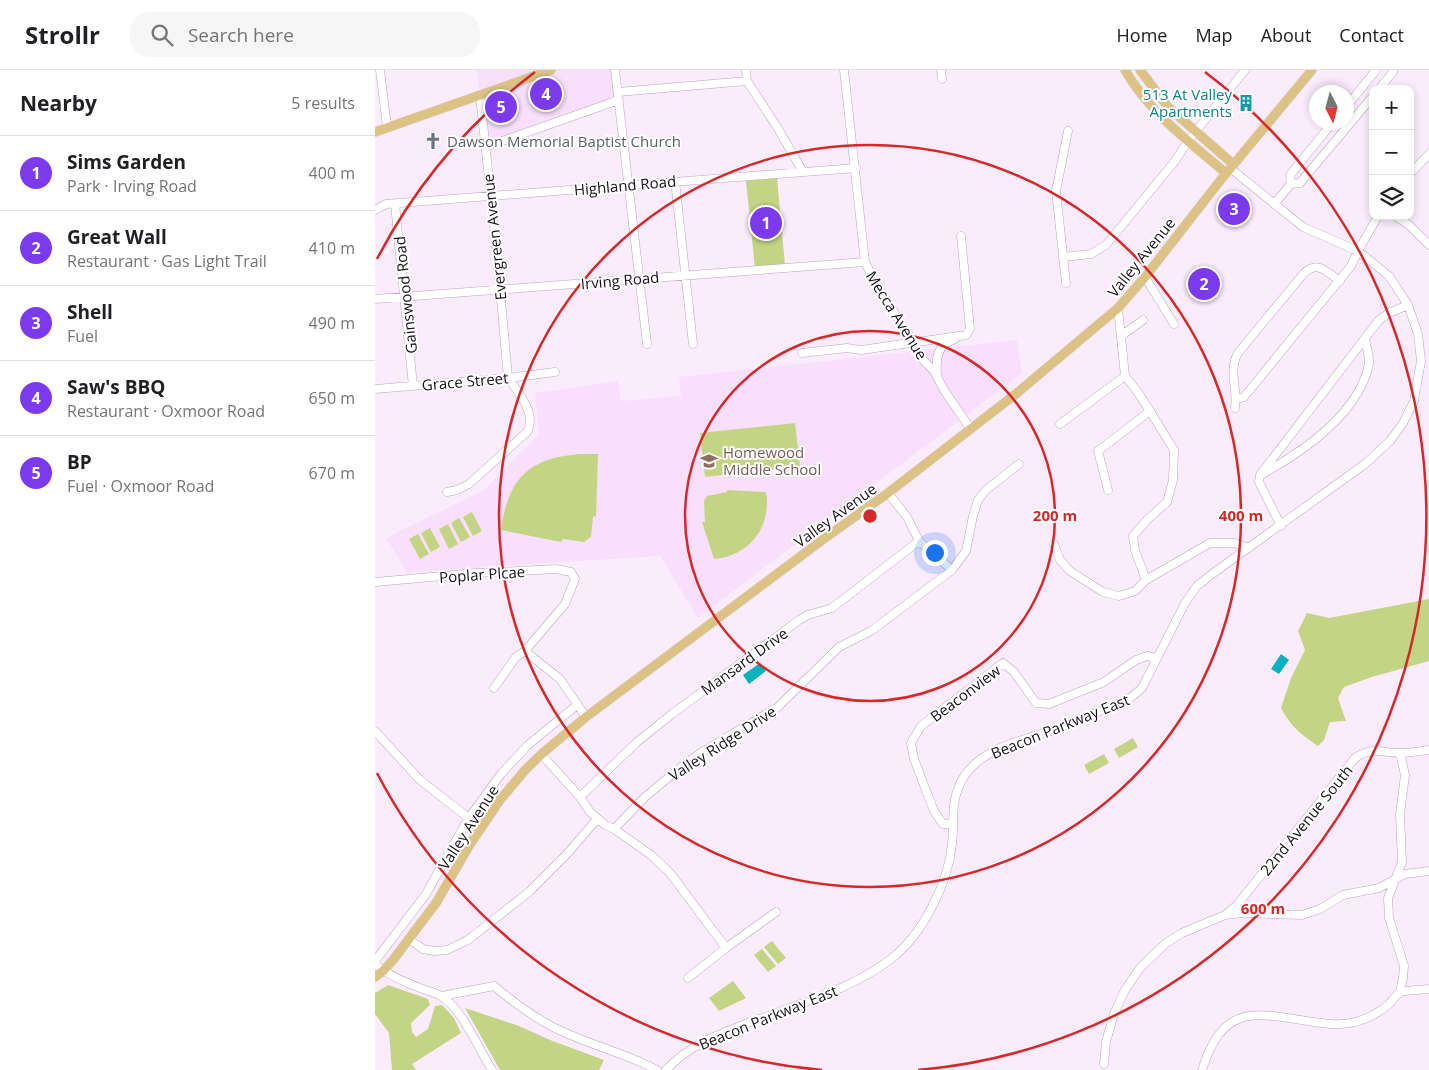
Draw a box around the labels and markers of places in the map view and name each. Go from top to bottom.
pin: 4 [530,75,562,113]
place label: 513 At Valley Apartments [1143,84,1232,121]
pin: 5 [485,88,517,126]
building icon: 513 At Valley Apartments [1236,93,1256,113]
church icon: Dawson Memorial Baptist Church [423,131,443,151]
place label: Dawson Memorial Baptist Church [447,131,681,151]
pin: 3 [1218,190,1250,228]
pin: 1 [750,204,782,242]
pin: 2 [1188,265,1220,303]
place label: Homewood Middle School [723,442,821,479]
school or university icon: Homewood Middle School [699,451,719,471]
centre of rings [861,507,879,525]

